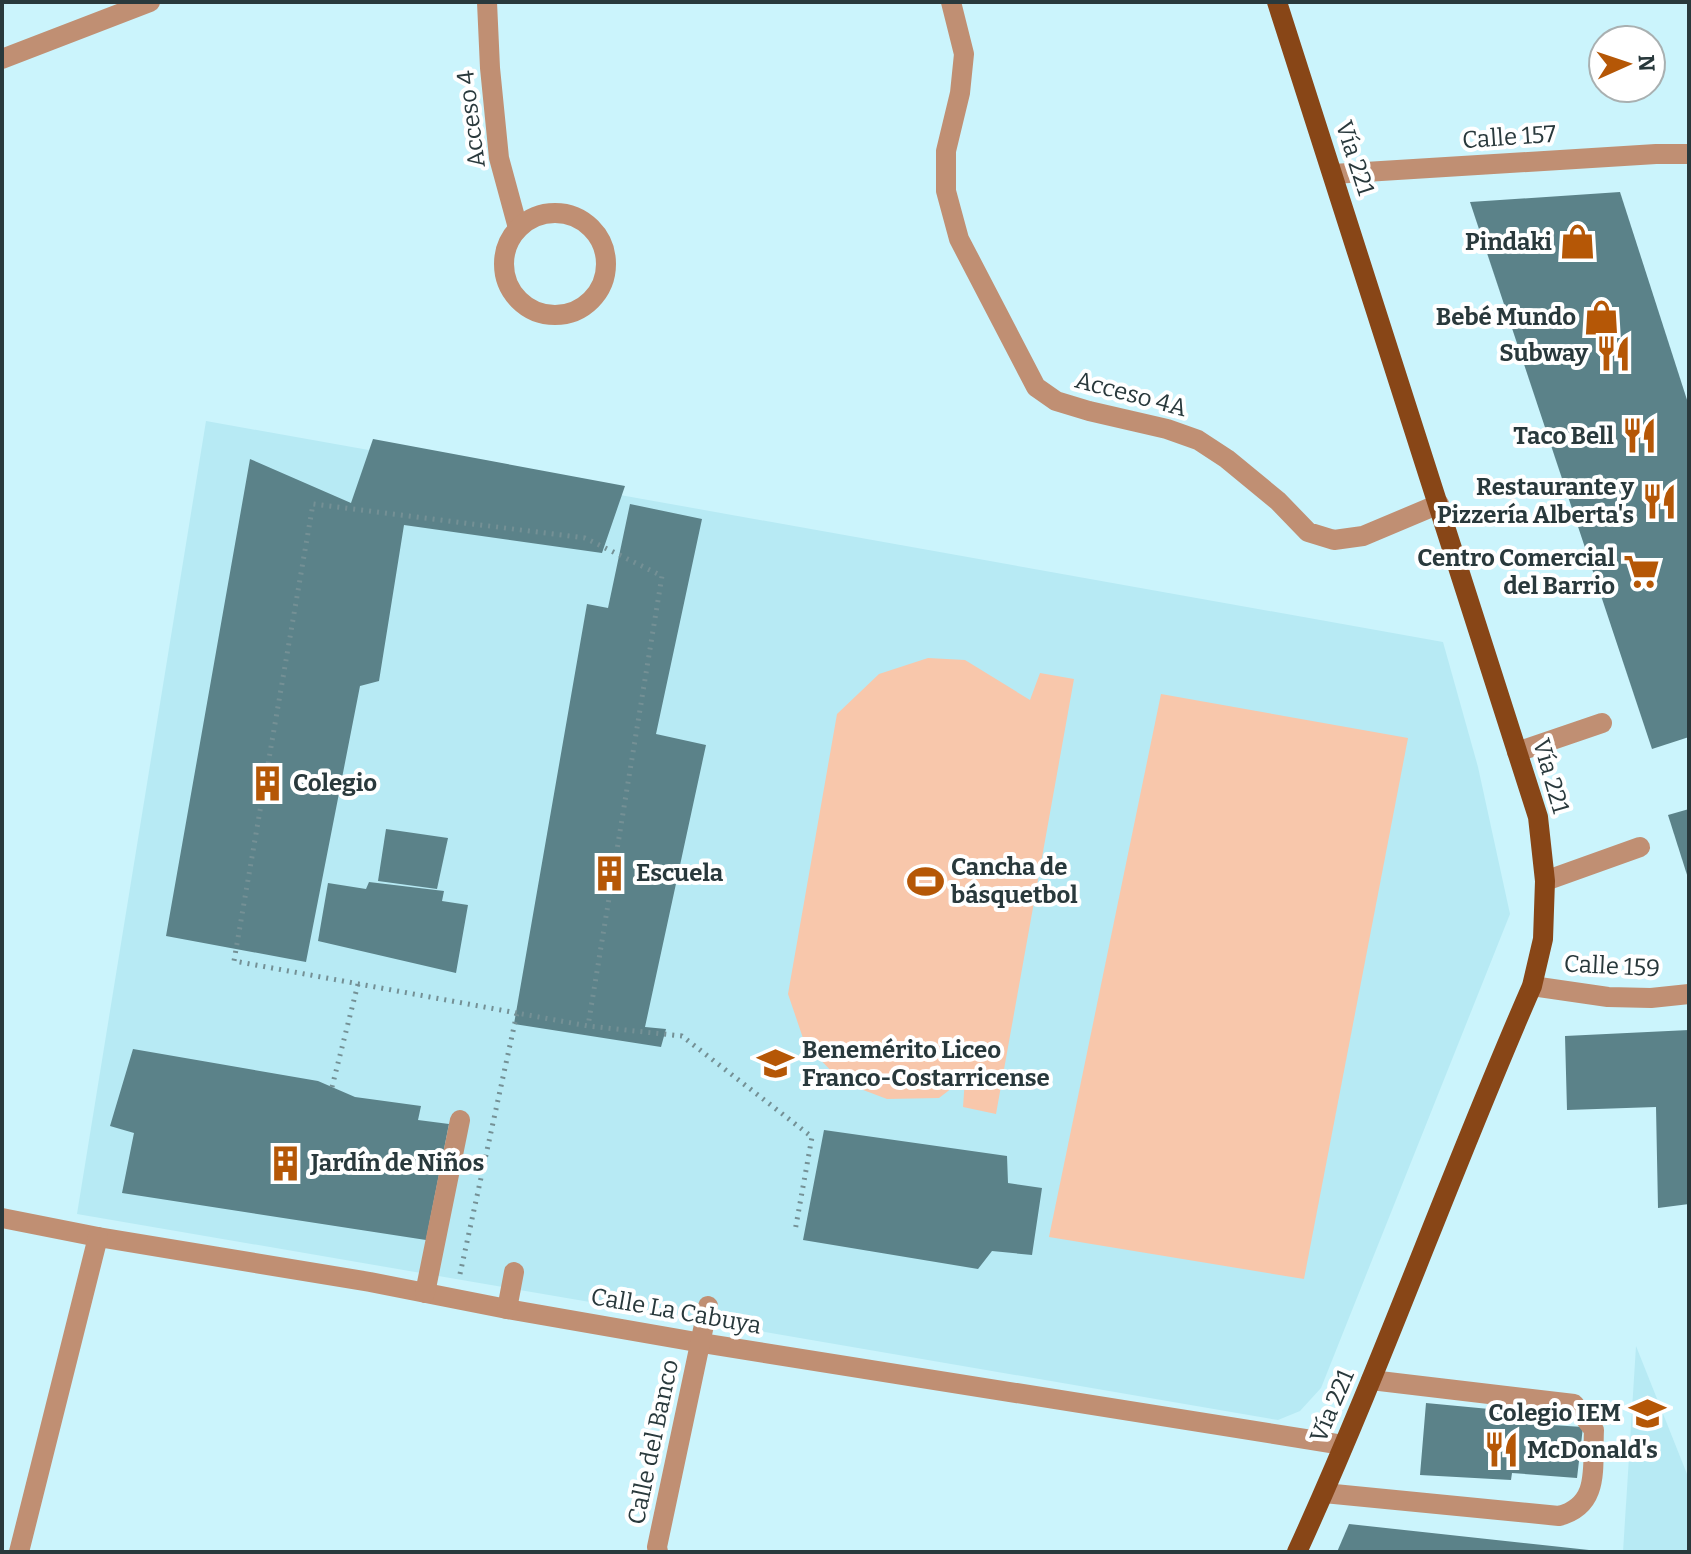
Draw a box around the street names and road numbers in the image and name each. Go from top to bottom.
street label: Acceso 4 [451,69,491,169]
street label: Vía 221 [1330,117,1380,199]
street label: Calle 157 [1461,120,1557,154]
street label: Acceso 4A [1072,366,1190,422]
street label: Vía 221 [1527,735,1575,817]
street label: Calle 159 [1563,950,1661,982]
street label: Calle La Cabuya [589,1282,763,1340]
street label: Calle del Banco [622,1357,684,1527]
street label: Vía 221 [1304,1365,1360,1447]

